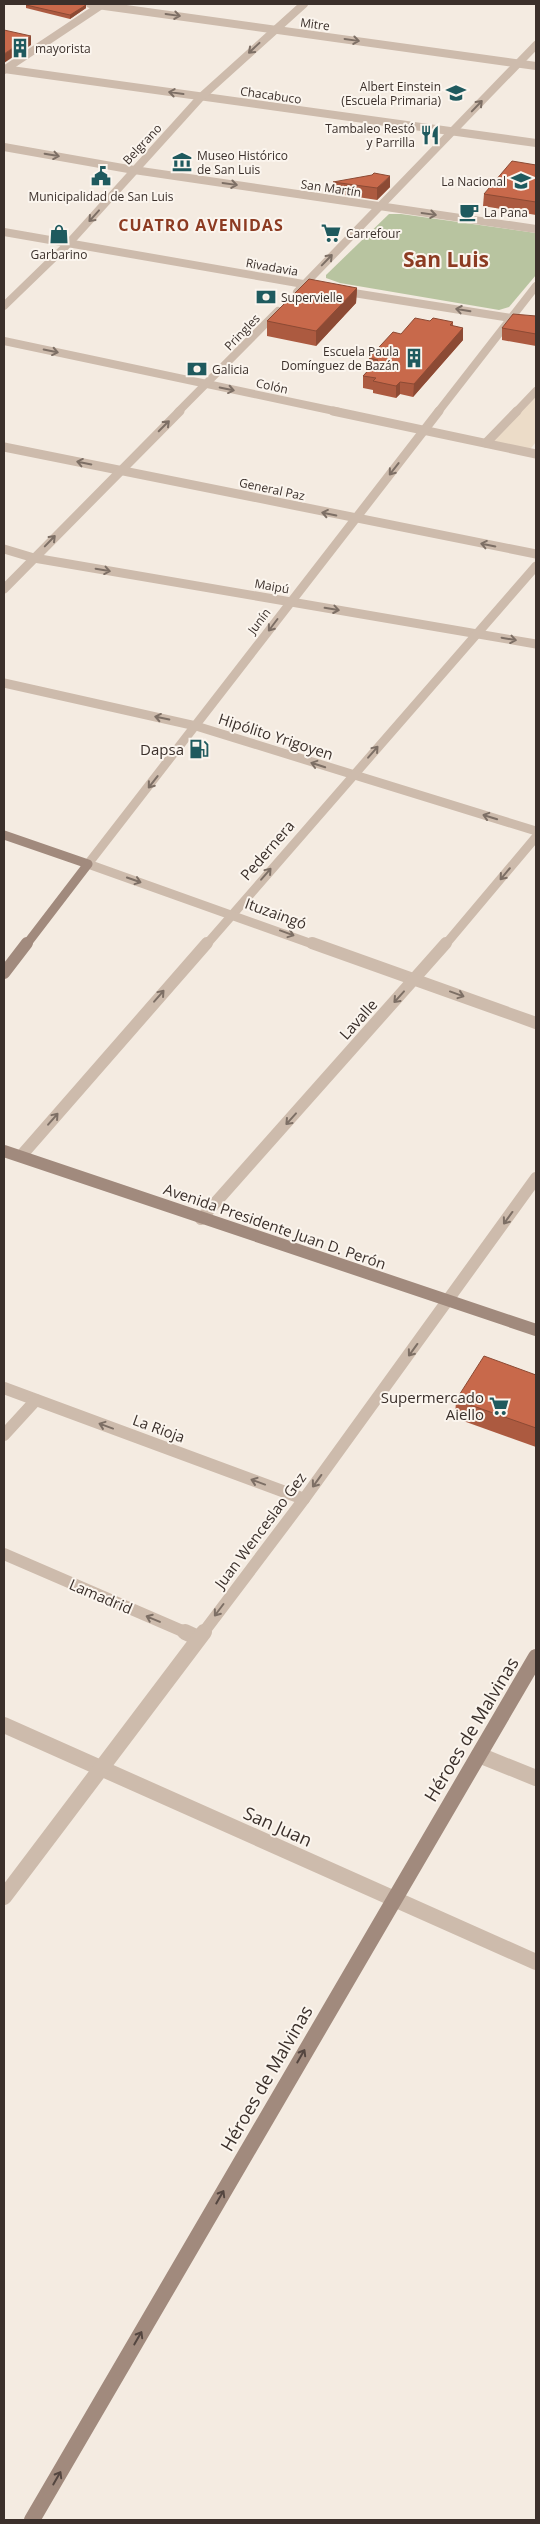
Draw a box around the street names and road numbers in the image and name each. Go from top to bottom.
street label: Mitre [299,14,331,35]
street label: Chacabuco [239,82,303,108]
street label: Belgrano [119,120,165,168]
street label: San Martín [300,175,362,201]
street label: Rivadavia [245,254,299,280]
street label: Pringles [220,310,264,354]
street label: Colón [254,374,290,398]
street label: General Paz [238,474,307,504]
street label: Maipú [253,575,291,597]
street label: Junín [243,605,274,638]
street label: Hipólito Yrigoyen [216,708,336,764]
street label: Pedernera [235,816,299,884]
street label: Ituzaingó [242,893,310,933]
street label: Lavalle [335,994,381,1044]
street label: Avenida Presidente Juan D. Perón [161,1178,389,1274]
street label: La Rioja [130,1409,188,1447]
street label: Juan Wenceslao Gez [209,1468,310,1594]
street label: Lamadrid [66,1574,136,1618]
street label: Héroes de Malvinas [418,1652,524,1806]
street label: San Juan [240,1800,316,1852]
street label: Héroes de Malvinas [214,2001,318,2155]

